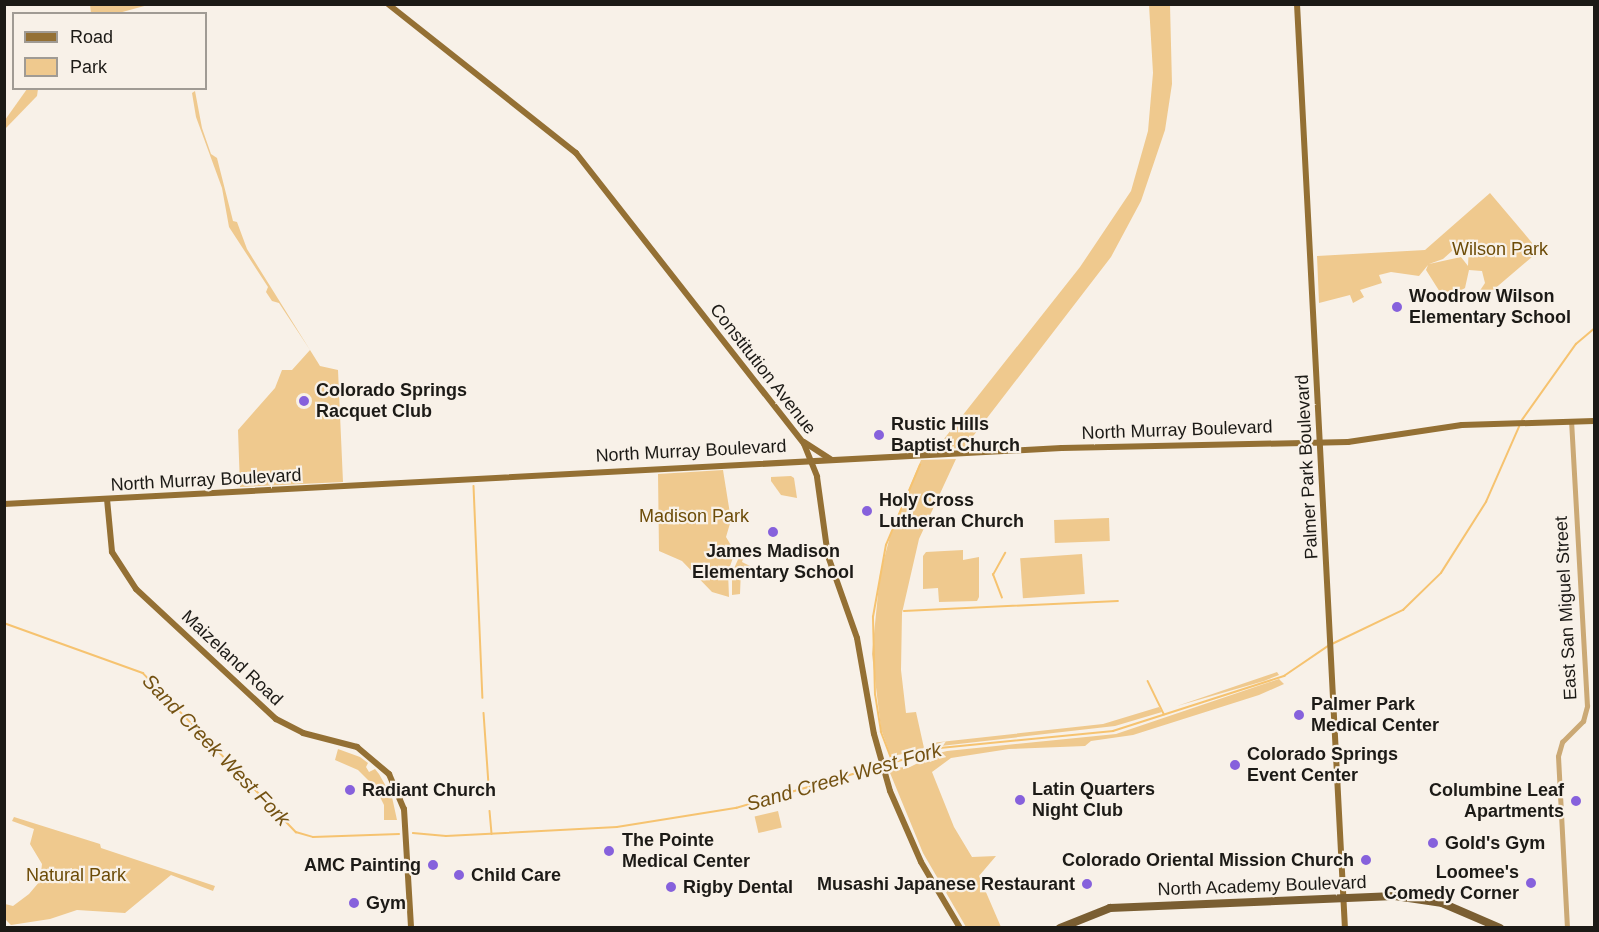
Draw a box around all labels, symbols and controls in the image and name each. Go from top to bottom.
legend [12,12,207,90]
text: Road [70,27,113,47]
text: Park [70,57,107,77]
park label: Wilson Park [1452,238,1548,260]
place label: Woodrow Wilson Elementary School [1409,286,1571,328]
street label: Constitution Avenue [705,299,821,439]
marker: Woodrow Wilson Elementary School [1390,300,1404,314]
street label: Palmer Park Boulevard [1291,374,1323,560]
place label: Colorado Springs Racquet Club [316,380,467,422]
marker: Colorado Springs Racquet Club [297,394,311,408]
place label: Rustic Hills Baptist Church [891,414,1020,456]
street label: North Murray Boulevard [1081,416,1273,444]
marker: Rustic Hills Baptist Church [872,428,886,442]
street label: North Murray Boulevard [595,435,787,467]
street label: North Murray Boulevard [110,464,302,496]
place label: Holy Cross Lutheran Church [879,490,1024,532]
marker: Holy Cross Lutheran Church [860,504,874,518]
park label: Madison Park [639,505,749,527]
street label: East San Miguel Street [1550,516,1582,700]
marker: James Madison Elementary School [766,525,780,539]
place label: James Madison Elementary School [692,541,854,584]
street label: Maizeland Road [177,606,287,710]
water label: Sand Creek West Fork [137,669,295,831]
place label: Palmer Park Medical Center [1311,694,1439,736]
marker: Palmer Park Medical Center [1292,708,1306,722]
water label: Sand Creek West Fork [744,738,944,816]
place label: Colorado Springs Event Center [1247,744,1398,786]
marker: Colorado Springs Event Center [1228,758,1242,772]
place label: Radiant Church [362,779,496,801]
place label: Latin Quarters Night Club [1032,779,1155,822]
place label: Columbine Leaf Apartments [1429,780,1564,822]
marker: Radiant Church [343,783,357,797]
marker: Latin Quarters Night Club [1013,793,1027,807]
marker: Columbine Leaf Apartments [1569,794,1583,808]
place label: The Pointe Medical Center [622,830,750,872]
place label: Gold's Gym [1445,832,1545,854]
marker: Gold's Gym [1426,836,1440,850]
marker: The Pointe Medical Center [600,842,618,860]
place label: Colorado Oriental Mission Church [1062,849,1354,871]
marker: Colorado Oriental Mission Church [1359,853,1373,867]
place label: AMC Painting [304,854,421,876]
marker: AMC Painting [426,858,440,872]
place label: Loomee's Comedy Corner [1384,862,1519,904]
park label: Natural Park [26,864,126,886]
place label: Child Care [471,864,561,886]
marker: Child Care [452,868,466,882]
street label: North Academy Boulevard [1157,872,1367,900]
place label: Musashi Japanese Restaurant [817,873,1075,895]
place label: Rigby Dental [683,876,793,898]
marker: Loomee's Comedy Corner [1524,876,1538,890]
marker: Musashi Japanese Restaurant [1080,877,1094,891]
marker: Rigby Dental [664,880,678,894]
place label: Gym [366,892,406,914]
marker: Gym [347,896,361,910]

